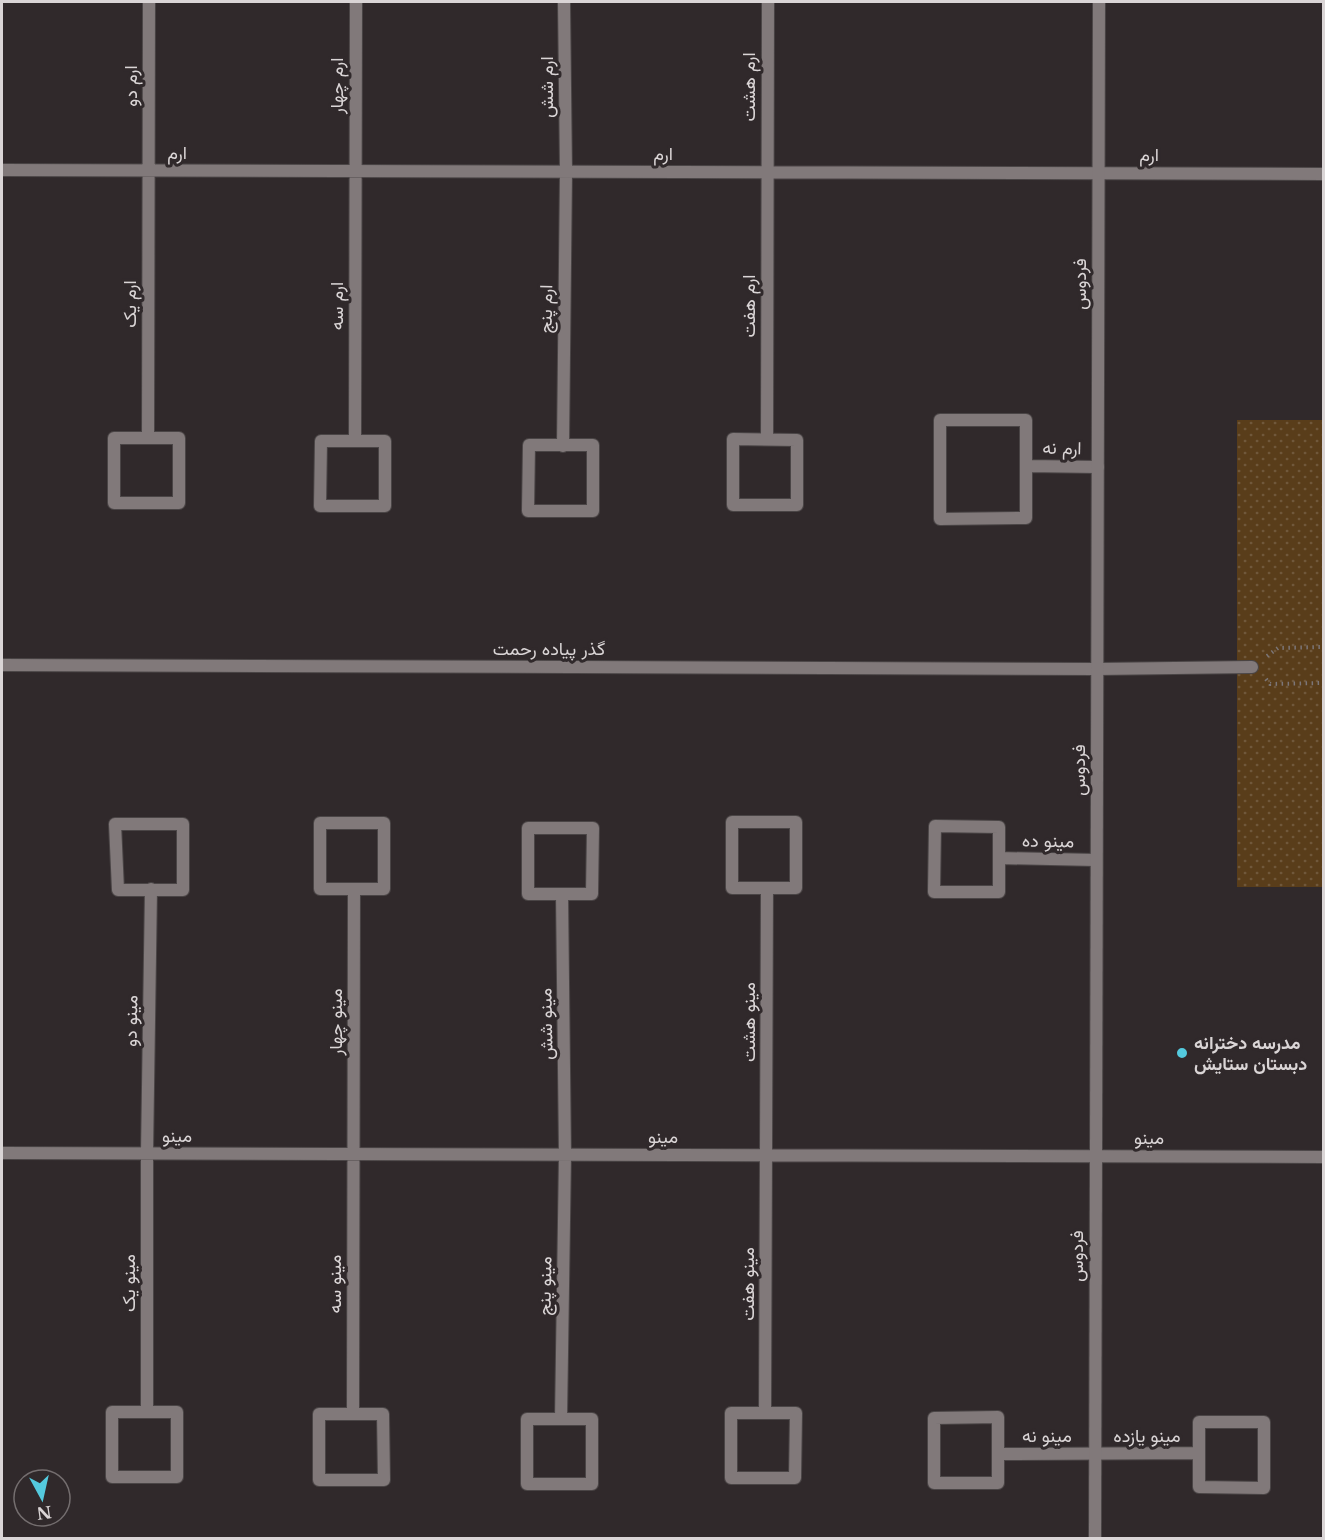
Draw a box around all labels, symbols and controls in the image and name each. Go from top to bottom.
street label: ارم هشت [738,52,761,122]
street label: ارم شش [536,56,559,118]
street label: ارم چهار [326,58,349,115]
street label: ارم دو [120,65,143,107]
street label: ارم [167,142,187,165]
street label: ارم [653,143,673,166]
street label: ارم [1139,144,1159,167]
street label: فردوس [1069,258,1091,310]
street label: ارم هفت [738,275,761,338]
street label: ارم یک [119,280,142,328]
street label: ارم سه [326,282,349,330]
street label: ارم پنج [535,284,558,334]
street label: ارم نه [1042,437,1082,460]
street label: گذر پیاده رحمت [493,638,605,661]
street label: فردوس [1068,744,1090,796]
street label: مینو ده [1022,830,1074,852]
street label: مینو هشت [738,982,760,1062]
street label: مینو چهار [325,988,348,1057]
street label: مینو شش [534,988,558,1060]
street label: مینو دو [120,995,142,1047]
place label: مدرسه دخترانه دبستان ستایش [1194,1032,1307,1075]
marker: مدرسه دخترانه دبستان ستایش [1175,1046,1189,1060]
street label: مینو [162,1125,192,1147]
street label: مینو [648,1126,678,1148]
street label: مینو [1134,1127,1164,1149]
street label: فردوس [1066,1230,1088,1282]
street label: مینو هفت [737,1247,759,1321]
street label: مینو یک [118,1254,140,1312]
street label: مینو سه [324,1255,346,1313]
street label: مینو پنج [533,1256,558,1316]
street label: مینو نه [1022,1425,1072,1447]
street label: مینو یازده [1113,1425,1181,1447]
north arrow [12,1468,72,1528]
text: N [35,1502,53,1524]

